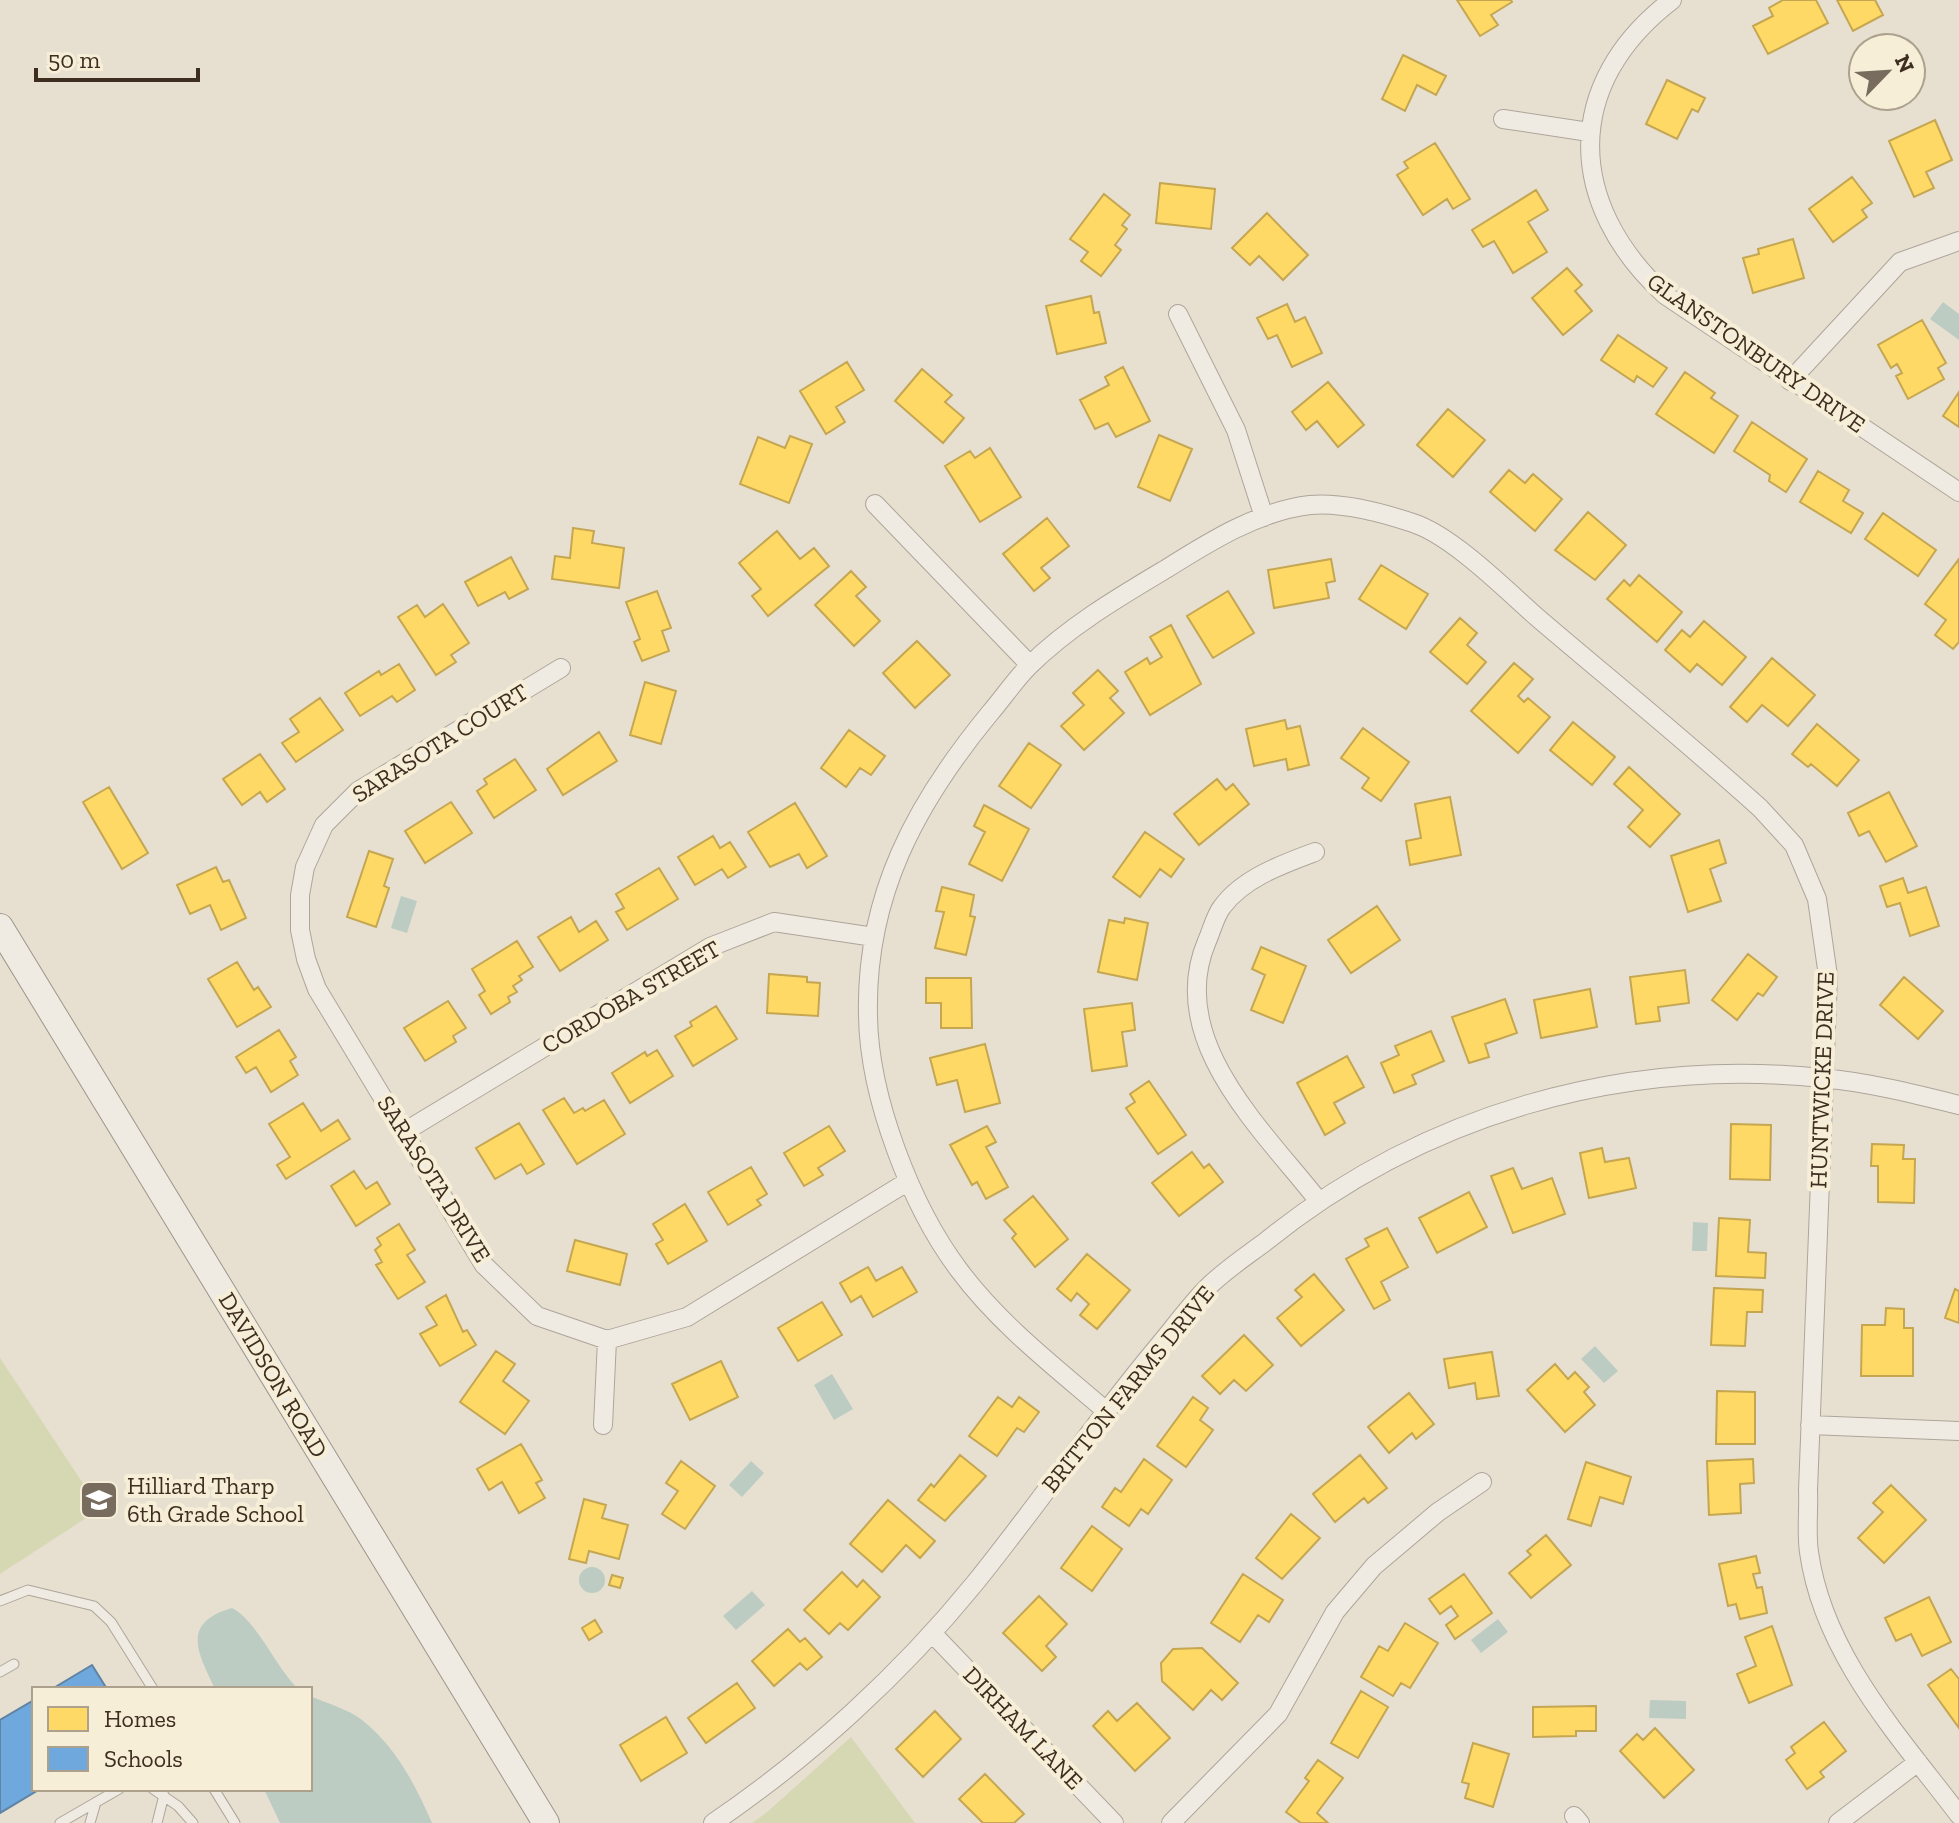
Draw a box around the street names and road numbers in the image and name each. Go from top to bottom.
street label: GLANSTONBURY DRIVE [1642,266,1871,439]
street label: SARASOTA COURT [347,677,533,808]
street label: CORDOBA STREET [536,934,725,1059]
street label: HUNTWICKE DRIVE [1803,971,1840,1189]
street label: SARASOTA DRIVE [372,1090,497,1267]
street label: BRITTON FARMS DRIVE [1035,1279,1220,1498]
street label: DAVIDSON ROAD [213,1287,334,1463]
street label: DIRHAM LANE [957,1660,1089,1795]

